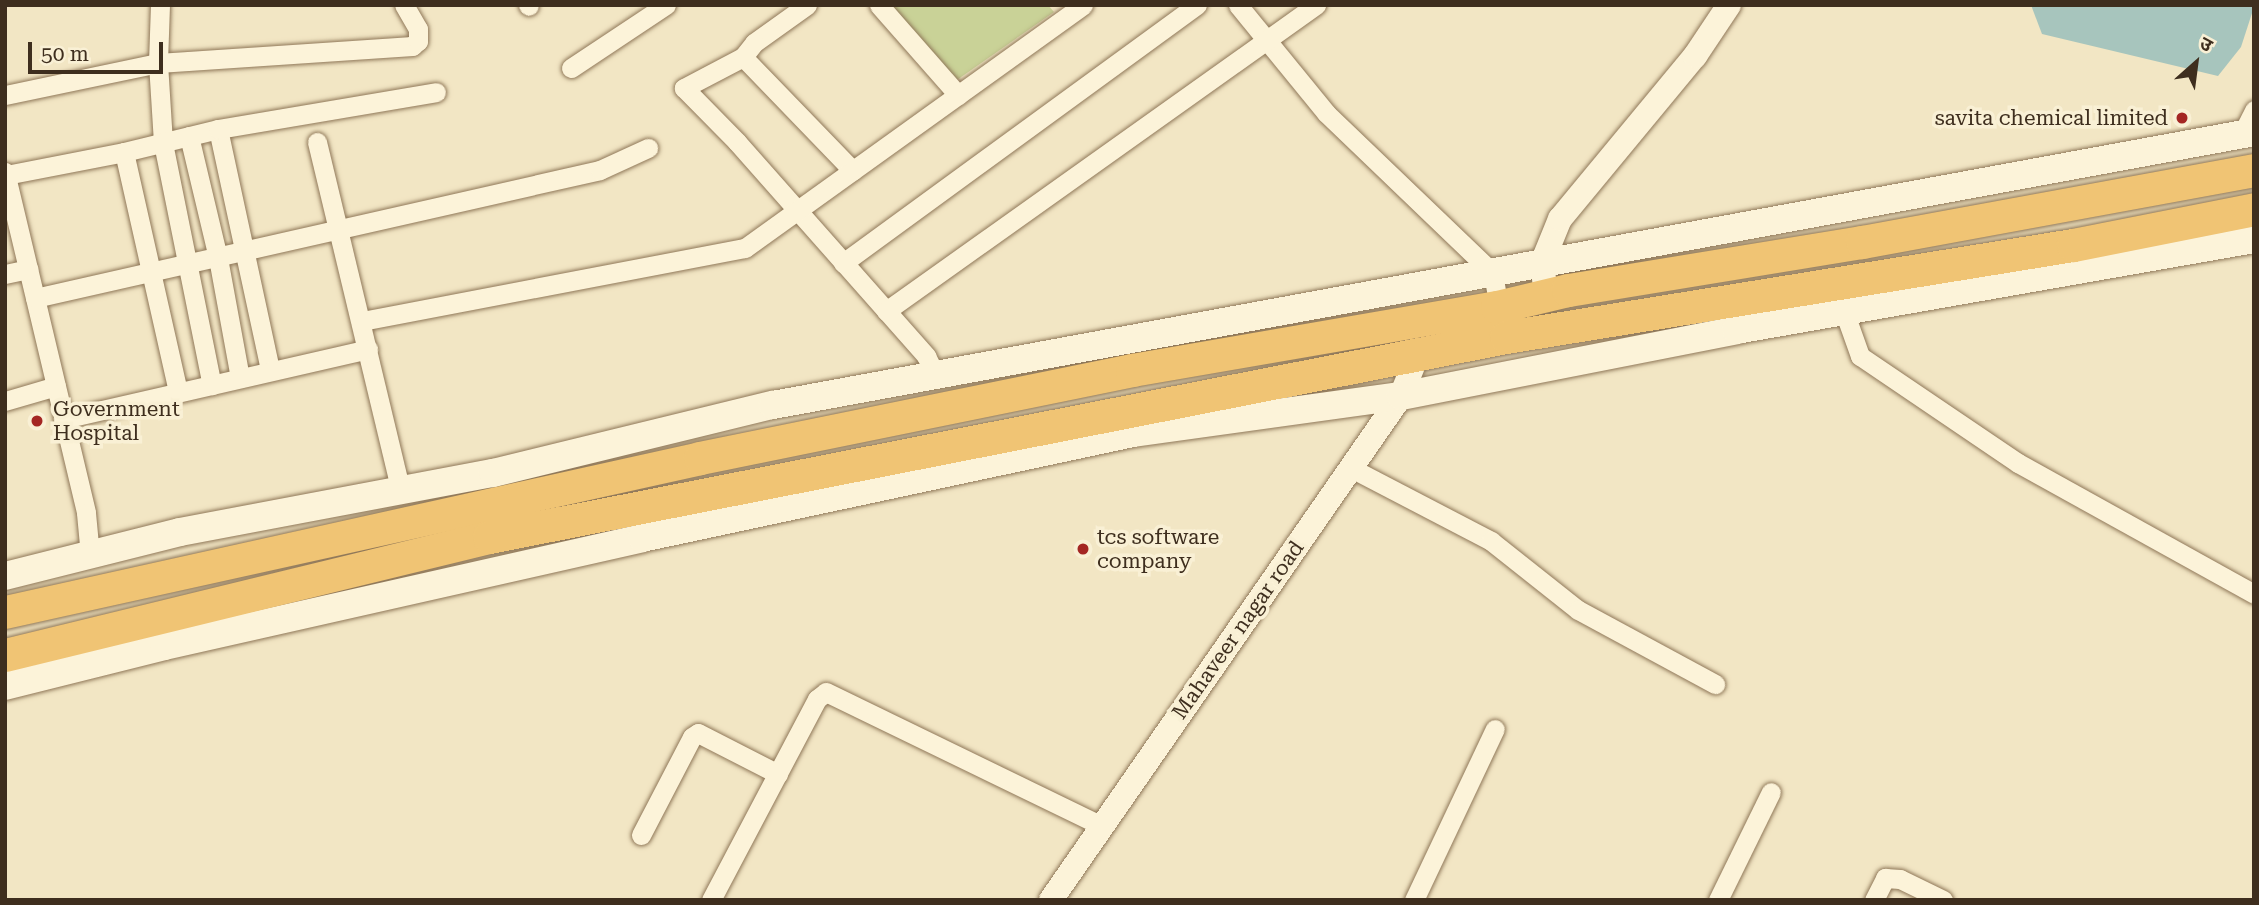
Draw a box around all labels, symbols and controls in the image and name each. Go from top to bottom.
scale bar [32,28,166,72]
north arrow [2161,28,2231,98]
text: उ [2196,31,2216,57]
text: 50 m [41,42,89,66]
place label: savita chemical limited [1935,105,2168,131]
marker: savita chemical limited [2174,110,2190,126]
place label: Government Hospital [53,396,180,446]
marker: Government Hospital [27,411,47,431]
place label: tcs software company [1097,524,1219,574]
street label: Mahaveer nagar road [1167,536,1309,724]
marker: tcs software company [1075,541,1091,557]

